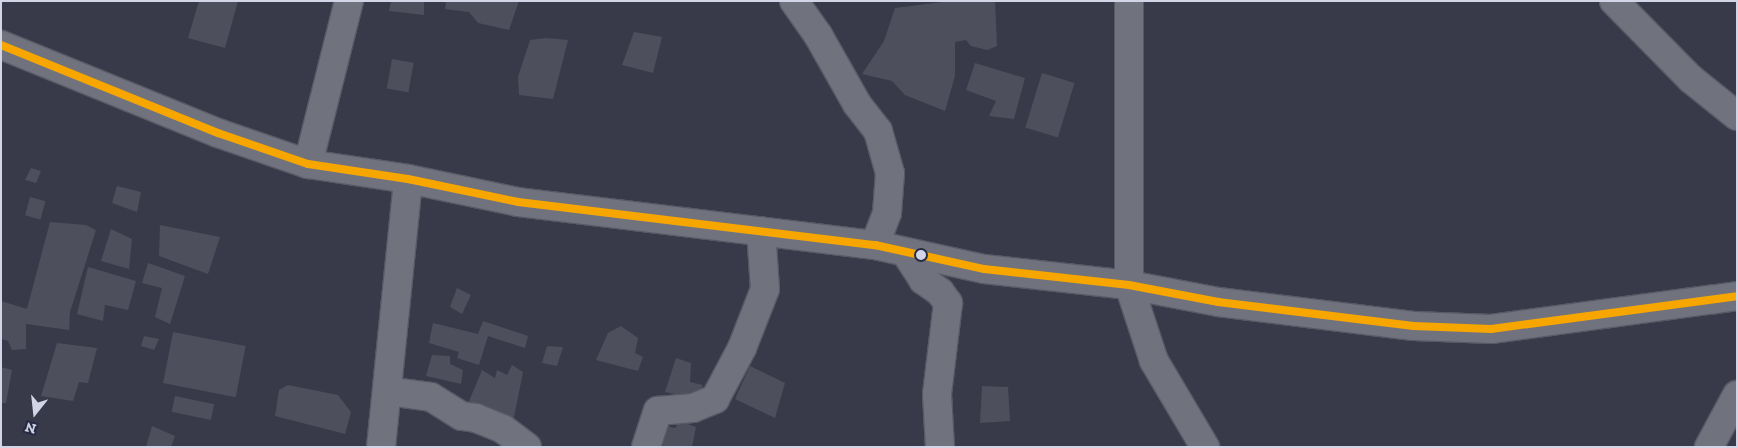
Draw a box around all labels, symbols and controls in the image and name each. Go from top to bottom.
unlabelled marker [916,250,926,260]
north arrow [10,388,60,438]
text: N [23,418,38,438]

